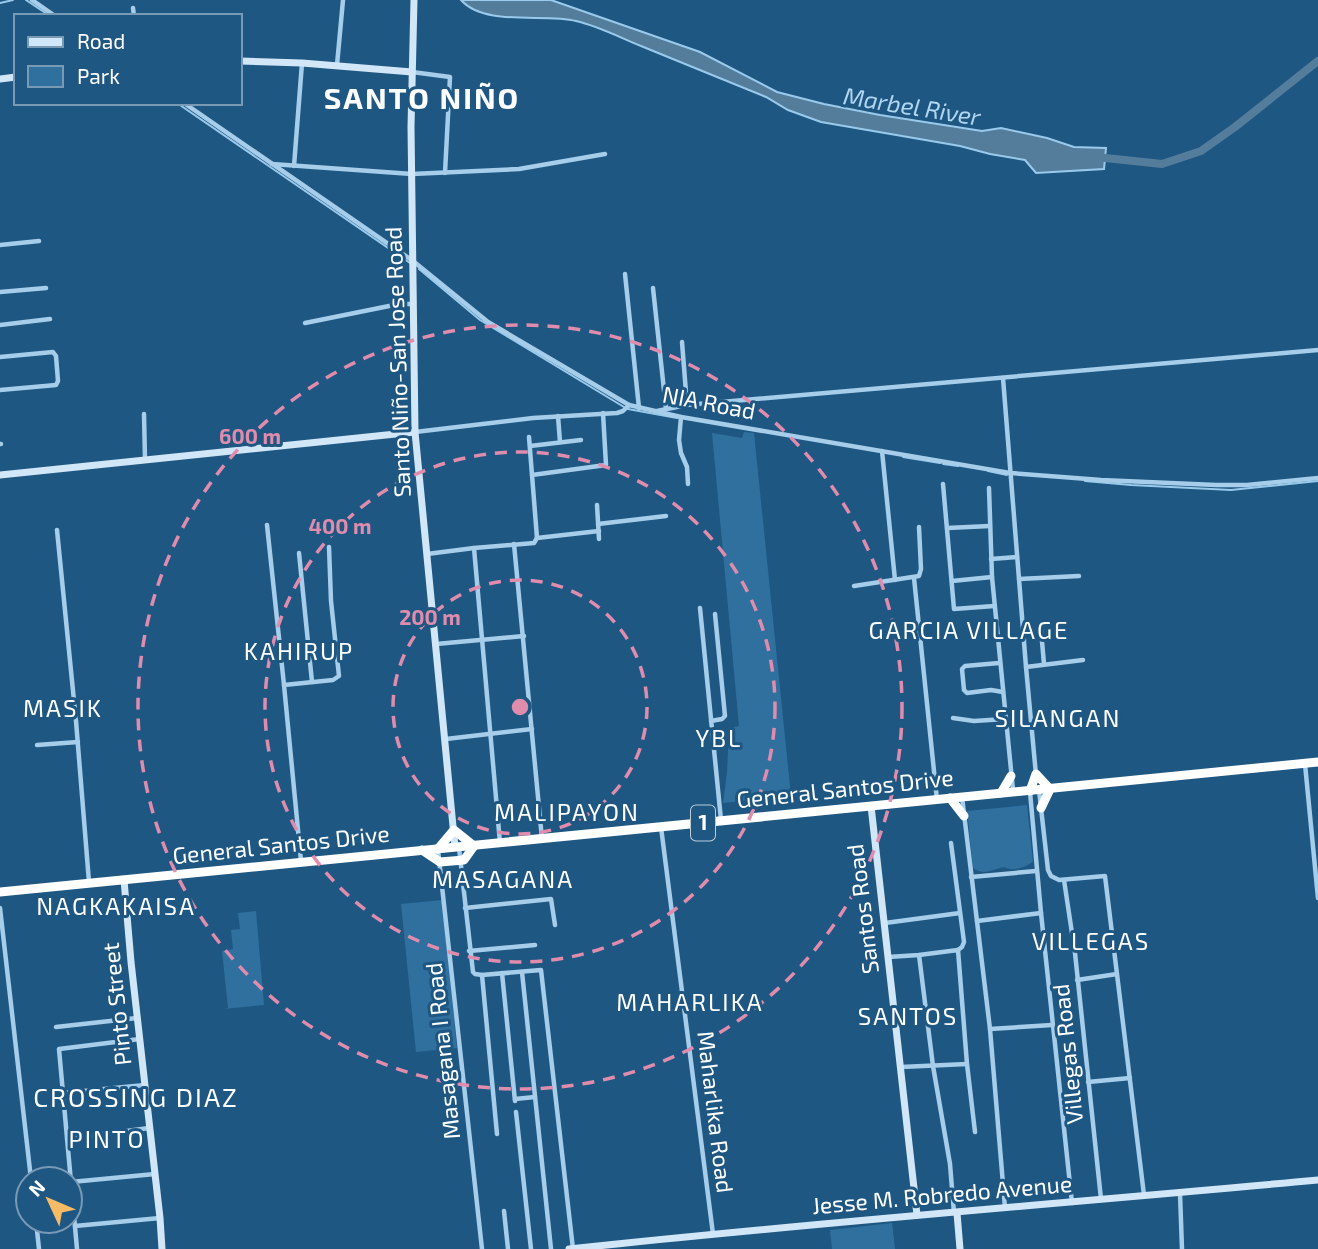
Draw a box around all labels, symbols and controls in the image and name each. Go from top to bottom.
legend [14,14,242,105]
text: Road [77,28,125,53]
text: Park [77,63,120,88]
district label: SANTO NIÑO [324,79,520,115]
water label: Marbel River [841,80,983,131]
street label: Santo Niño-San Jose Road [378,226,416,498]
street label: NIA Road [660,379,758,425]
text: 600 m [219,423,281,448]
text: 400 m [309,513,371,538]
text: 200 m [399,604,461,629]
district label: GARCIA VILLAGE [869,615,1069,644]
district label: KAHIRUP [244,636,354,665]
district label: MASIK [23,693,103,722]
centre of rings [508,695,532,719]
district label: SILANGAN [995,703,1121,732]
district label: YBL [696,723,742,752]
street label: General Santos Drive [735,763,955,813]
district label: MALIPAYON [494,797,640,826]
road number: 1 [691,806,715,840]
street label: General Santos Drive [171,819,391,869]
street label: Santos Road [840,843,884,976]
district label: MASAGANA [432,864,574,893]
district label: NAGKAKAISA [36,891,196,920]
district label: VILLEGAS [1032,926,1150,955]
street label: Pinto Street [96,941,136,1067]
street label: Masagana I Road [419,961,465,1141]
street label: Villegas Road [1046,983,1088,1126]
district label: MAHARLIKA [616,987,764,1016]
district label: SANTOS [858,1001,958,1030]
street label: Maharlika Road [692,1029,740,1194]
district label: CROSSING DIAZ [33,1081,239,1112]
district label: PINTO [68,1124,146,1153]
north arrow [14,1165,84,1235]
street label: Jesse M. Robredo Avenue [811,1169,1073,1219]
text: N [23,1175,49,1201]

